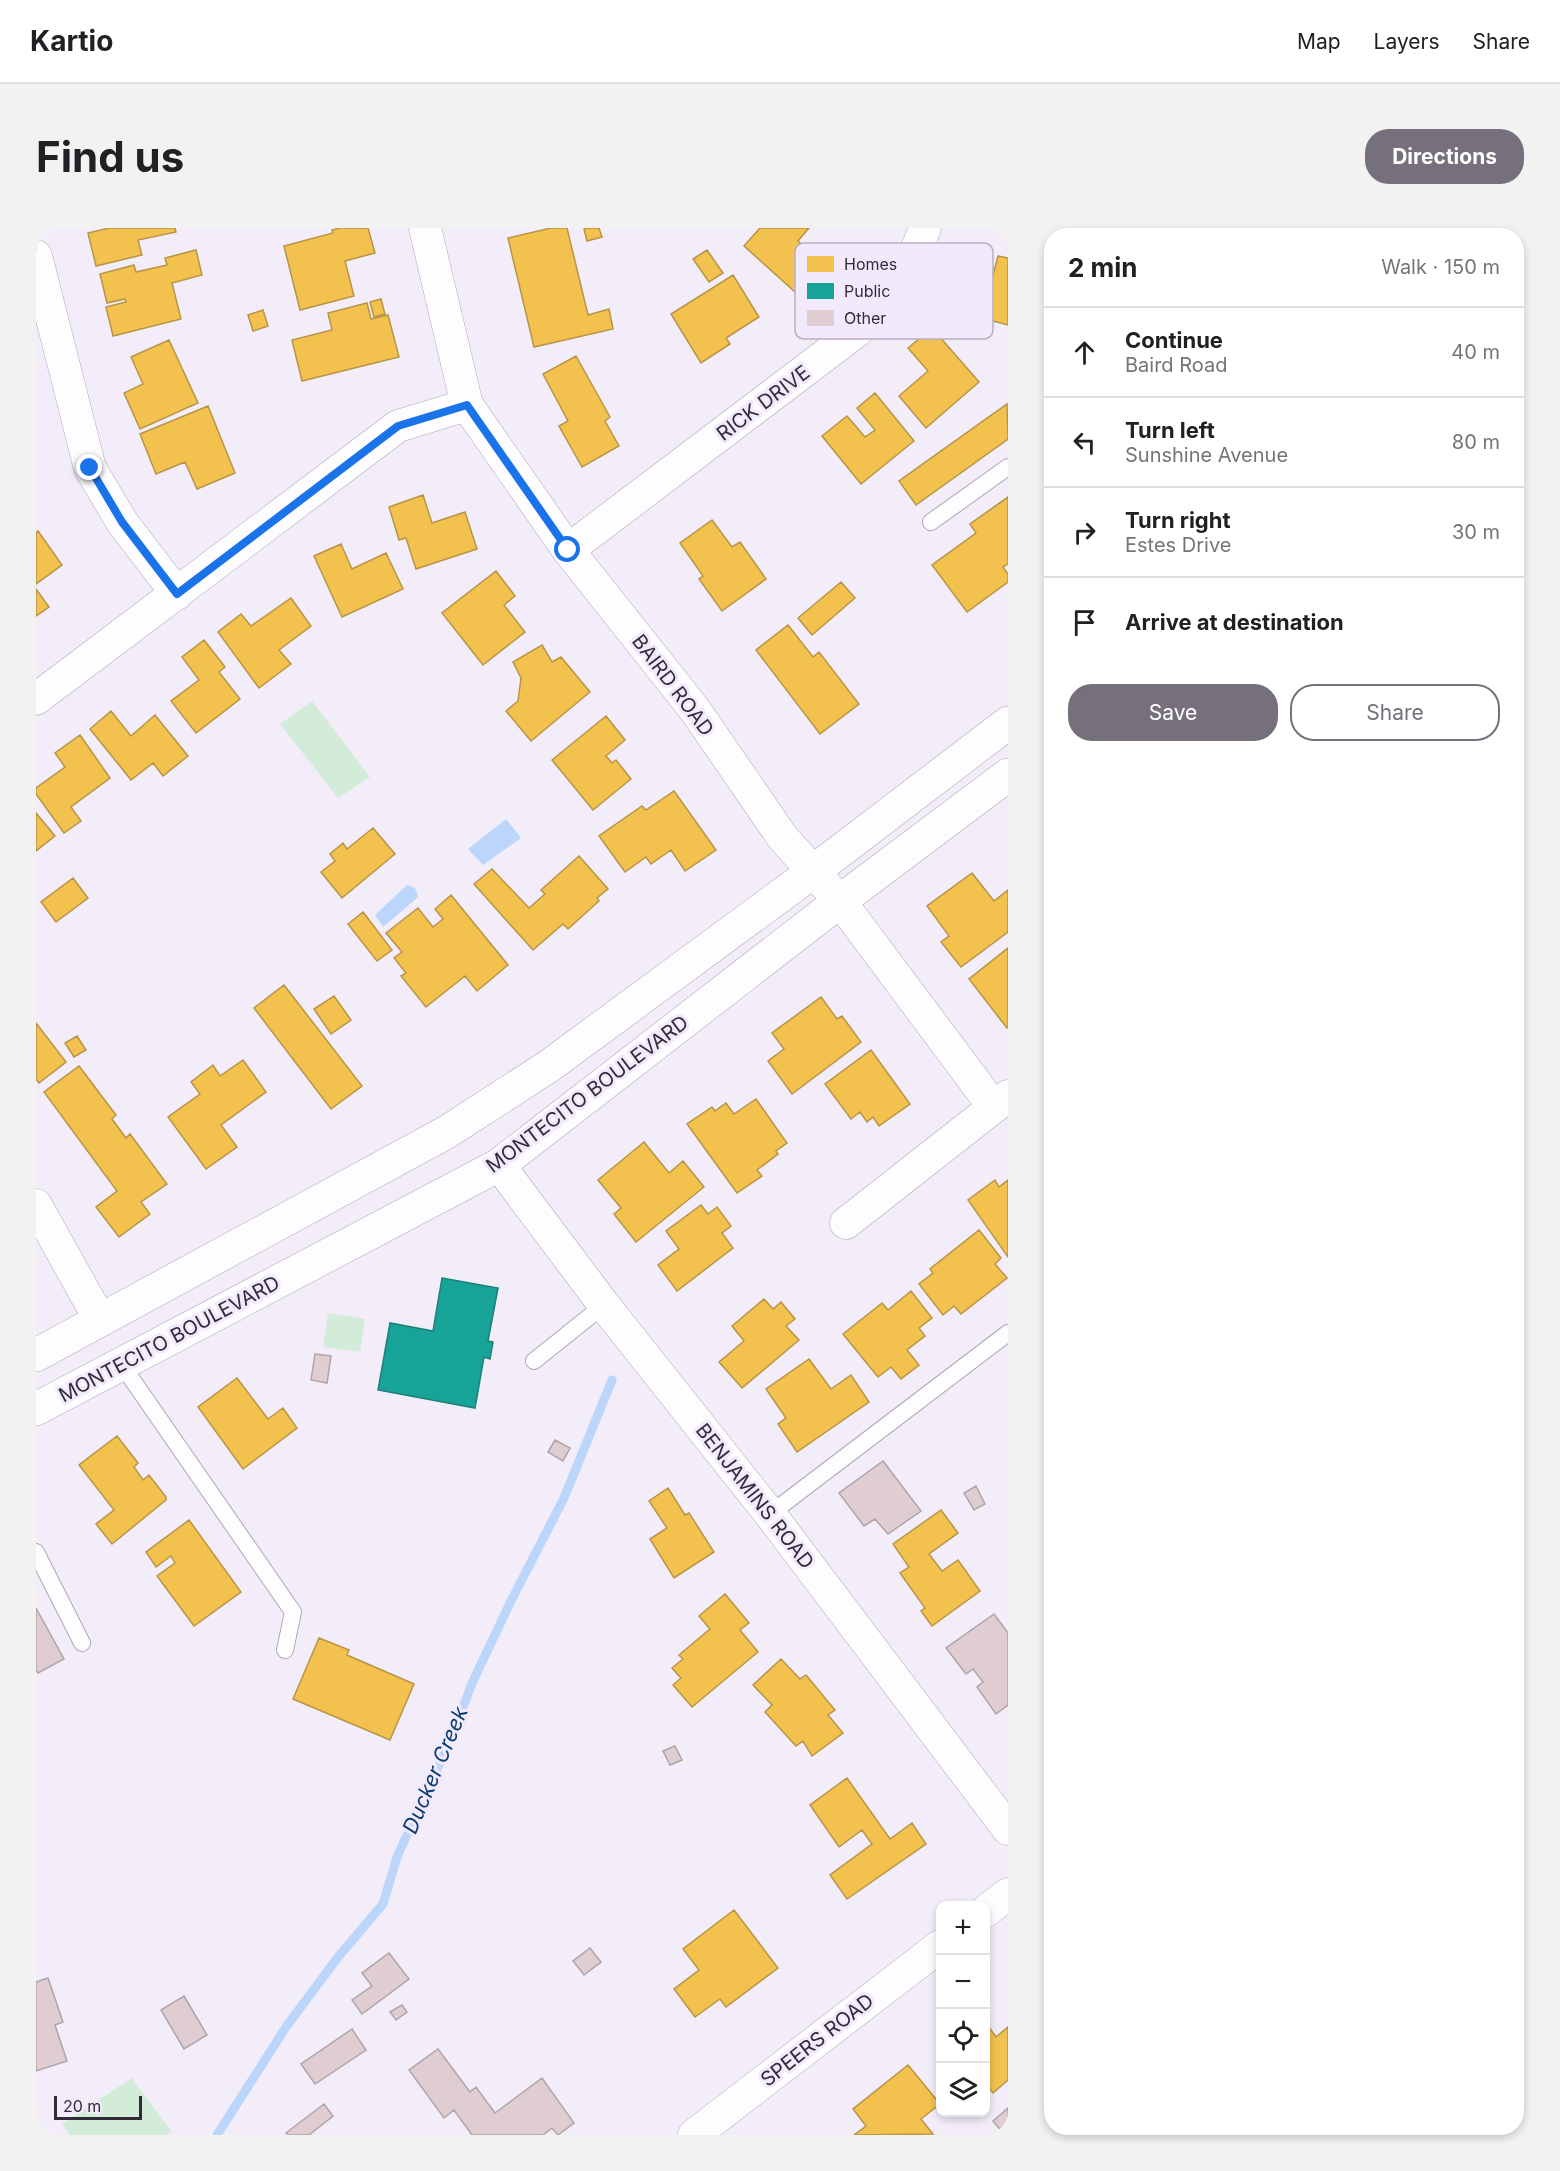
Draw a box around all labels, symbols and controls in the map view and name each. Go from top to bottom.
text: Kartio [30,24,113,58]
text: Map [1297,29,1341,54]
text: Layers [1374,29,1440,54]
text: Share [1473,29,1530,54]
button: Directions [1365,129,1524,184]
text: Find us [36,131,184,182]
legend [795,243,993,339]
text: 2 min [1068,252,1138,283]
text: Homes [844,254,897,274]
text: Walk · 150 m [1381,255,1500,279]
text: Public [844,281,890,301]
text: Other [844,308,886,328]
text: Continue [1125,327,1223,353]
icon: ahead [1068,336,1101,369]
text: 40 m [1451,340,1500,364]
text: Baird Road [1125,353,1227,377]
street label: RICK DRIVE [712,360,814,446]
text: Turn left [1125,417,1215,443]
icon: left [1068,426,1101,459]
text: 80 m [1452,430,1500,454]
text: Sunshine Avenue [1125,443,1288,467]
route end [76,454,102,480]
text: Turn right [1125,507,1231,533]
icon: right [1068,516,1101,549]
text: 30 m [1452,520,1500,544]
text: Estes Drive [1125,533,1231,557]
route start [554,536,580,562]
icon: arrive [1068,606,1101,639]
text: Arrive at destination [1125,609,1344,635]
street label: BAIRD ROAD [627,629,719,741]
button: Save [1068,684,1278,741]
button: Share [1290,684,1500,741]
street label: MONTECITO BOULEVARD [481,1010,693,1178]
street label: MONTECITO BOULEVARD [54,1270,284,1408]
street label: BENJAMINS ROAD [691,1419,819,1573]
water label: Ducker Creek [397,1702,473,1837]
map controls [936,1901,990,2117]
button: + [936,1901,990,1955]
button: − [936,1955,990,2009]
street label: SPEERS ROAD [756,1988,878,2092]
button: locate [936,2009,990,2063]
button: layers [936,2063,990,2117]
scale bar [54,2093,142,2120]
text: 20 m [63,2096,101,2116]

